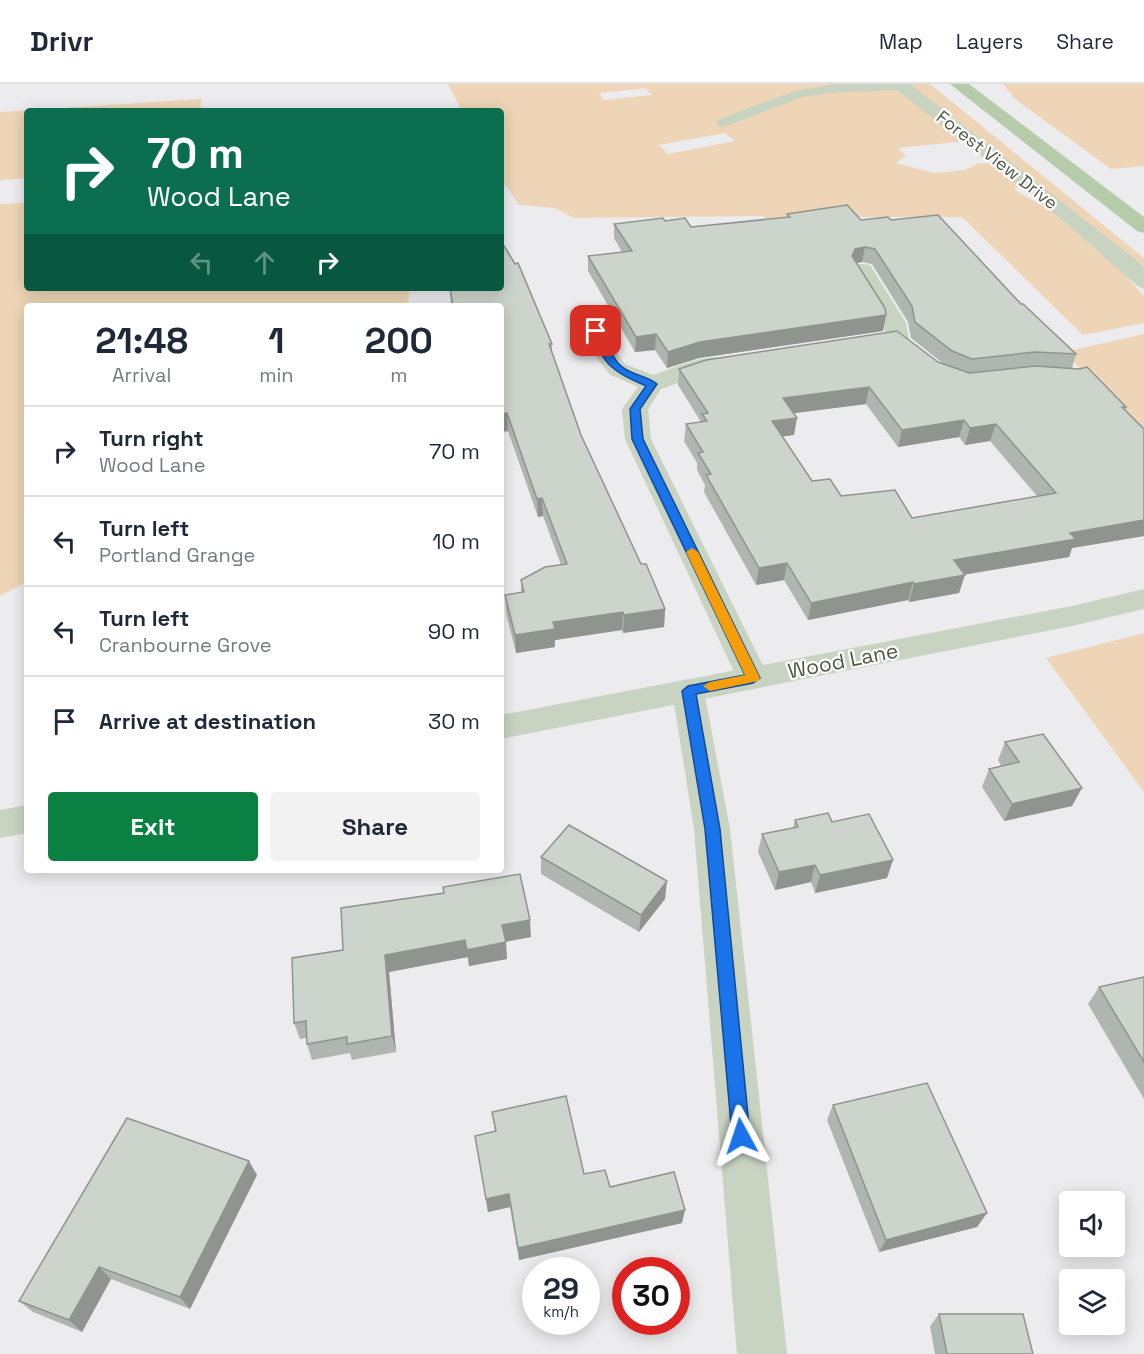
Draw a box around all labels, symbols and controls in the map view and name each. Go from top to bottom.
text: Drivr [30,23,94,59]
text: Map [879,28,923,55]
text: Layers [956,28,1023,55]
text: Share [1056,28,1114,55]
street label: Forest View Drive [932,105,1063,214]
text: 70 m [147,127,244,180]
icon: right [48,132,126,210]
text: Wood Lane [147,179,291,214]
icon: left [185,246,218,279]
icon: ahead [248,246,281,279]
icon: right [311,246,344,279]
pin [570,305,621,356]
icon: arrive [579,314,612,347]
text: 21:48 [95,318,188,364]
text: 1 [268,318,285,364]
text: 200 [365,318,433,364]
text: Arrival [112,362,171,388]
text: min [259,362,294,388]
text: m [390,362,407,388]
text: Turn right [99,424,204,452]
icon: right [48,435,81,468]
text: 70 m [429,437,480,465]
text: Wood Lane [99,452,205,478]
text: Turn left [99,514,189,542]
icon: left [48,525,81,558]
text: 10 m [432,527,480,555]
text: Portland Grange [99,542,255,568]
text: Turn left [99,604,189,632]
icon: left [48,615,81,648]
text: 90 m [428,617,480,645]
text: Cranbourne Grove [99,632,272,658]
street label: Wood Lane [785,637,900,684]
icon: arrive [48,705,81,738]
text: Arrive at destination [99,707,316,735]
text: 30 m [428,707,480,735]
button: Exit [48,792,258,861]
button: Share [270,792,480,861]
position arrow [709,1104,773,1168]
map controls [1059,1191,1125,1335]
button: sound [1059,1191,1125,1257]
speed limit sign: 30 [612,1257,690,1335]
text: 29 [543,1269,579,1308]
button: layers [1059,1269,1125,1335]
text: km/h [543,1302,579,1321]

